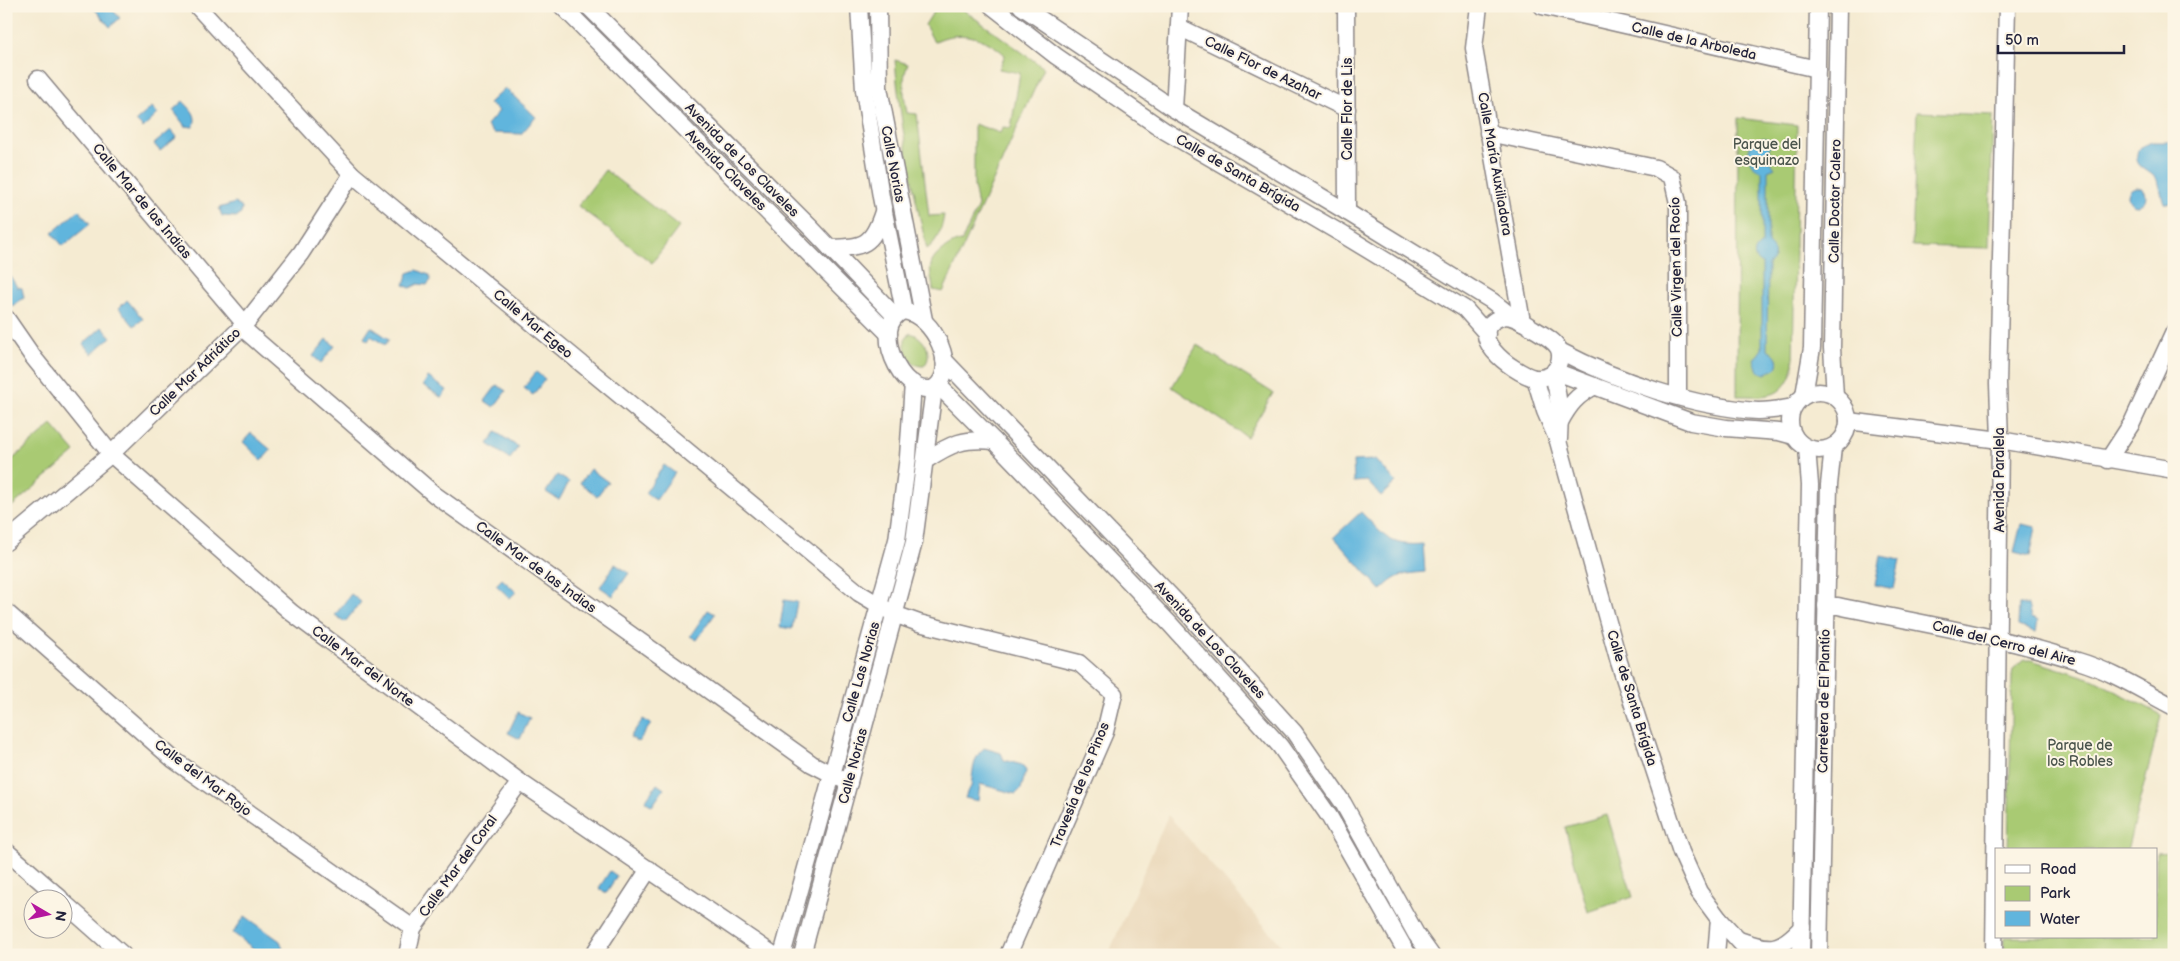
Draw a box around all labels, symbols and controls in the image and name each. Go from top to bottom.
street label: Calle de la Arboleda [1630,18,1758,64]
scale bar [1998,22,2124,54]
text: 50 m [2005,31,2039,50]
street label: Calle Flor de Azahar [1202,32,1325,104]
street label: Calle Flor de Lis [1339,58,1356,160]
street label: Calle María Auxiliadora [1474,91,1516,237]
street label: Avenida de Los Claveles [681,99,803,221]
street label: Calle Norias [877,124,909,204]
street label: Avenida Claveles [682,126,770,214]
street label: Calle de Santa Brígida [1173,130,1303,216]
park label: Parque del esquinazo [1733,136,1801,169]
street label: Calle Doctor Calero [1825,139,1845,263]
street label: Calle Mar de las Indias [89,140,195,262]
street label: Calle Virgen del Rocío [1666,197,1686,337]
street label: Calle Mar Egeo [490,286,576,362]
street label: Calle Mar Adriático [146,324,244,420]
street label: Avenida Paralela [1991,427,2008,533]
street label: Calle Mar de las Indias [472,517,600,617]
street label: Avenida de Los Claveles [1151,578,1269,702]
street label: Calle del Cerro del Aire [1930,617,2078,669]
street label: Calle Las Norias [838,620,884,724]
street label: Calle Mar del Norte [308,622,418,710]
street label: Calle de Santa Brígida [1603,628,1661,768]
street label: Carretera de El Plantío [1814,629,1834,773]
street label: Travesía de los Pinos [1047,720,1113,850]
street label: Calle Norias [835,726,871,806]
street label: Calle del Mar Rojo [151,736,255,820]
park label: Parque de los Robles [2047,737,2113,770]
street label: Calle Mar del Coral [415,812,501,920]
legend [1995,848,2158,938]
text: Road [2040,860,2076,879]
text: Park [2040,884,2071,903]
north arrow [22,888,72,938]
text: N [51,909,70,922]
text: Water [2040,910,2080,929]

